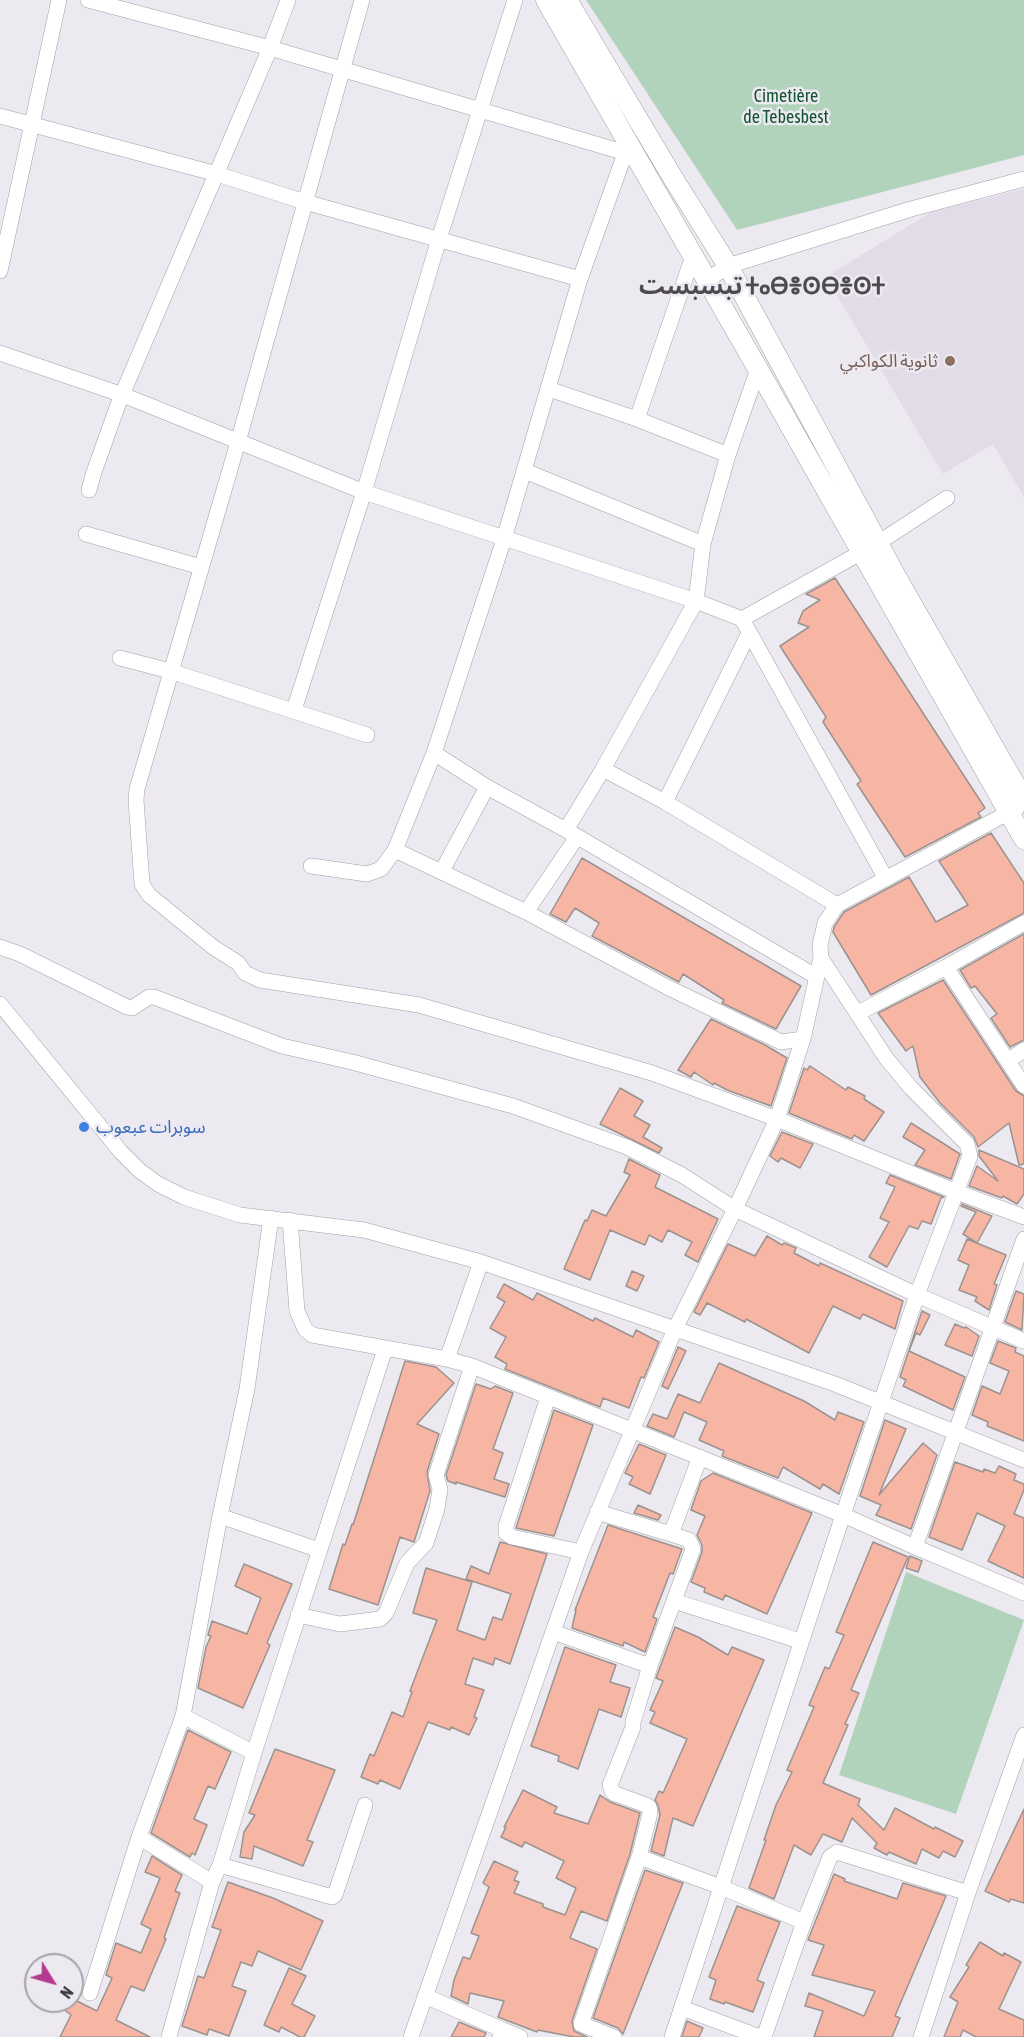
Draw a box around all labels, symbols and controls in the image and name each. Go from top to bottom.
park label: Cimetière de Tebesbest [743,85,829,128]
district label: تبسبست ⵜⴰⴱⴻⵙⴱⴻⵙⵜ [639,272,885,300]
place label: ثانوية الكواكبي [840,350,938,372]
marker: ثانوية الكواكبي [943,354,957,368]
place label: سوبرات عبعوب [96,1116,206,1138]
marker: سوبرات عبعوب [77,1120,91,1134]
north arrow [24,1953,84,2013]
text: N [57,1983,77,2002]

